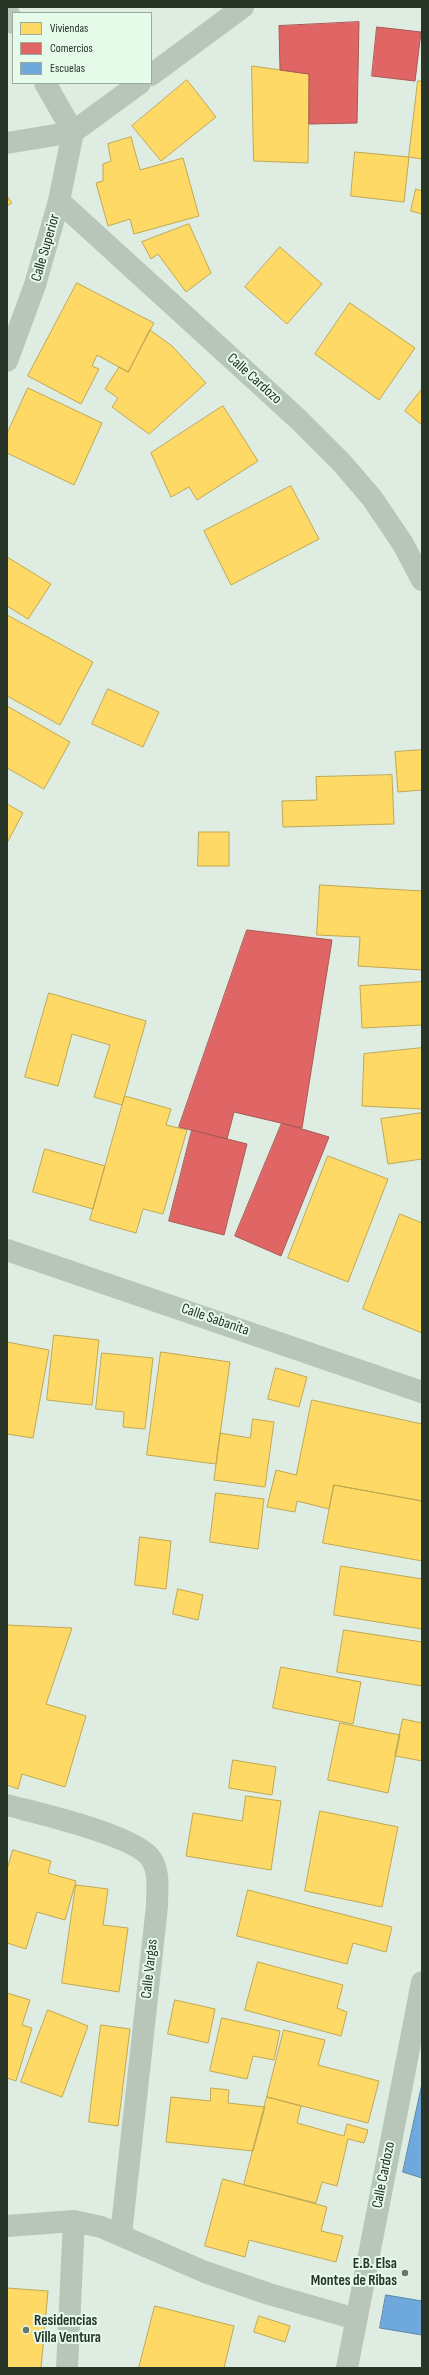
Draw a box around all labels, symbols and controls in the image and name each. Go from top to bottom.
legend [12,12,152,84]
text: Viviendas [50,21,88,36]
text: Comercios [50,41,93,56]
text: Escuelas [50,61,85,76]
street label: Calle Superior [28,212,64,284]
street label: Calle Cardozo [223,350,285,408]
street label: Calle Sabanita [179,1300,251,1340]
street label: Calle Vargas [138,1938,162,2000]
street label: Calle Cardozo [369,2140,399,2210]
place label: E.B. Elsa Montes de Ribas [311,2255,397,2290]
marker: E.B. Elsa Montes de Ribas [400,2268,410,2278]
place label: Residencias Villa Ventura [34,2312,101,2347]
marker: Residencias Villa Ventura [21,2325,31,2335]

